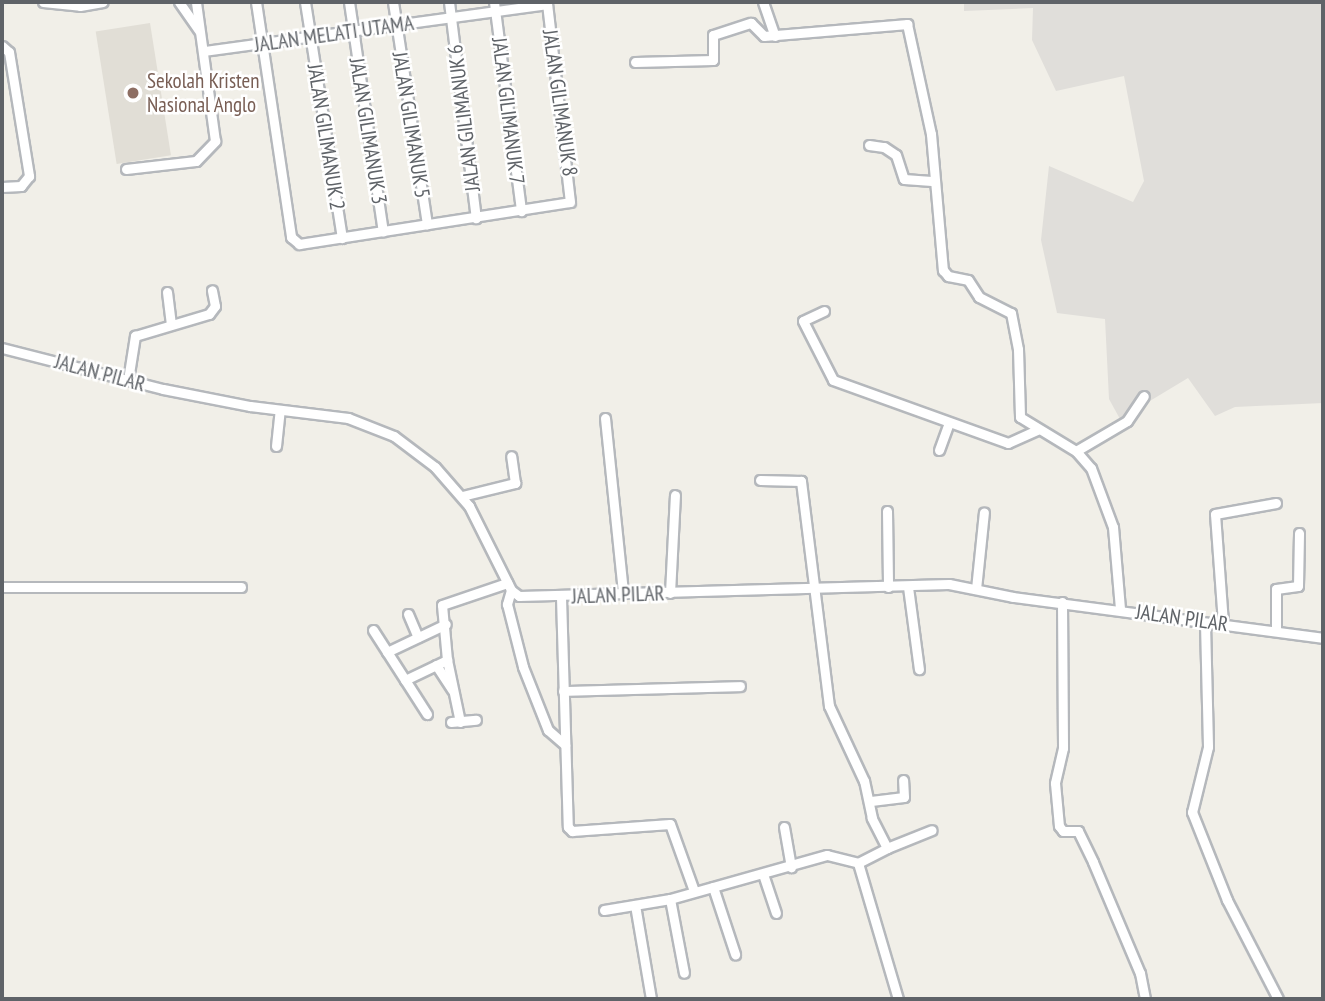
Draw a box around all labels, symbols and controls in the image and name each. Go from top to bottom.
street label: JALAN MELATI UTAMA [253,10,415,58]
street label: JALAN GILIMANUK 8 [537,28,583,178]
street label: JALAN GILIMANUK 7 [486,36,530,186]
street label: JALAN GILIMANUK 6 [442,43,486,193]
street label: JALAN GILIMANUK 5 [387,50,435,200]
street label: JALAN GILIMANUK 3 [344,56,392,206]
street label: JALAN GILIMANUK 2 [302,62,350,212]
place label: Sekolah Kristen Nasional Anglo [147,68,259,118]
marker: Sekolah Kristen Nasional Anglo [125,85,141,101]
street label: JALAN PILAR [52,349,148,397]
street label: JALAN PILAR [571,581,665,609]
street label: JALAN PILAR [1134,599,1230,637]

